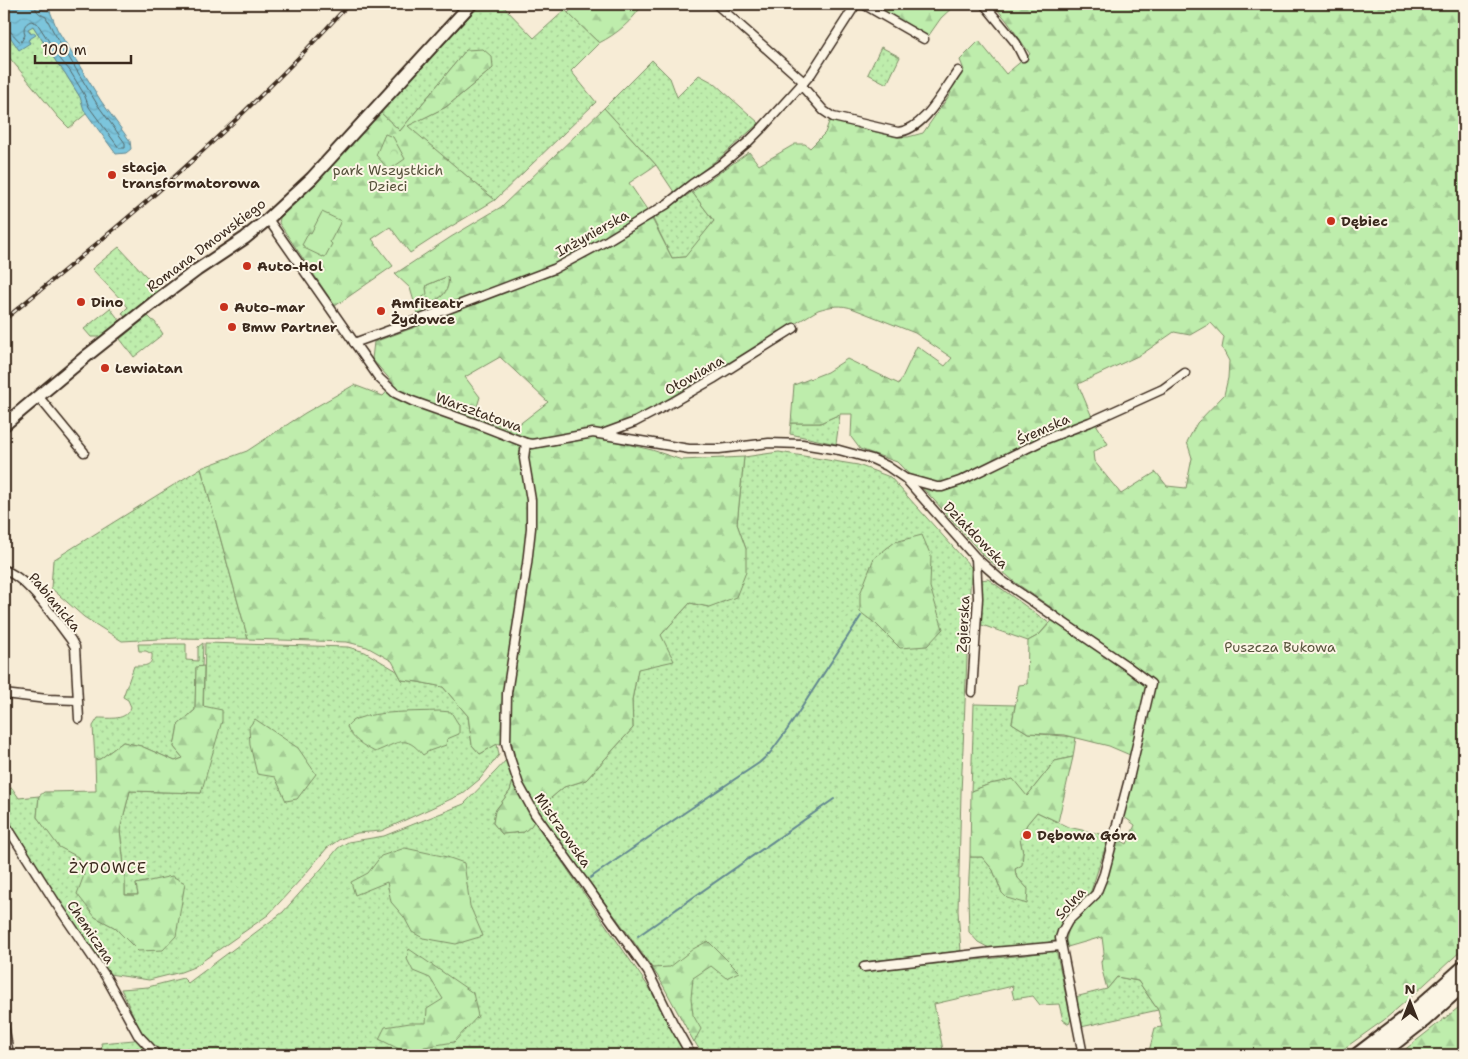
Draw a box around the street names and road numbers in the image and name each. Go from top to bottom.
street label: Romana Dmowskiego [143,194,269,296]
street label: Inżynierska [552,205,632,260]
street label: Ołowiana [661,351,727,399]
street label: Warsztatowa [433,388,525,436]
street label: Śremska [1014,409,1072,449]
street label: Działdowska [940,498,1013,573]
street label: Pabianicka [25,569,85,636]
street label: Zgierska [953,595,973,653]
street label: Mistrzowska [531,789,596,871]
street label: Solna [1051,883,1089,923]
street label: Chemiczna [63,897,119,967]

